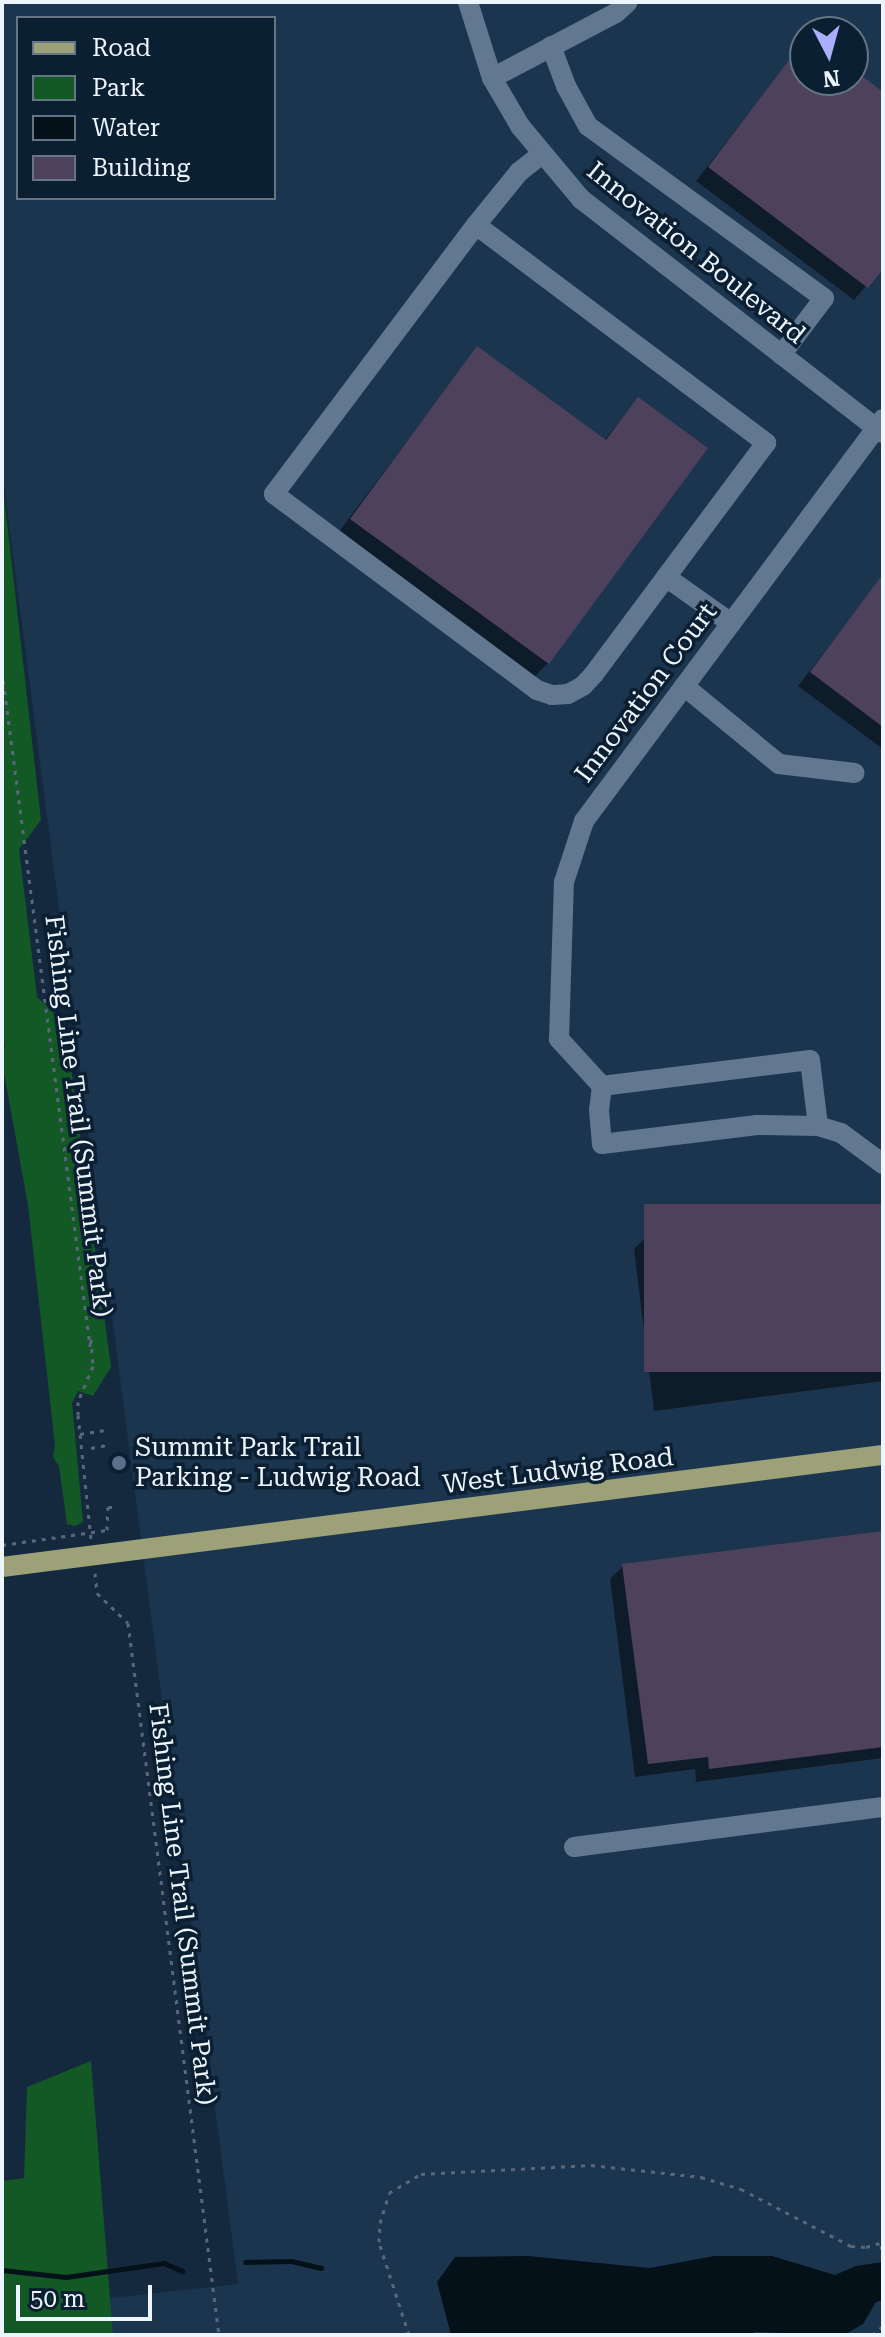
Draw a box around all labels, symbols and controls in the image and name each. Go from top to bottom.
legend [16,16,276,200]
north arrow [789,16,869,96]
text: Road [92,34,151,62]
text: N [822,65,841,92]
text: Park [92,74,145,102]
text: Water [92,114,160,142]
text: Building [92,154,190,182]
street label: Innovation Boulevard [581,155,811,351]
street label: Innovation Court [569,597,723,789]
street label: Fishing Line Trail (Summit Park) [38,913,118,1319]
place label: Summit Park Trail Parking - Ludwig Road [135,1432,421,1494]
street label: West Ludwig Road [441,1441,675,1501]
marker: Summit Park Trail Parking - Ludwig Road [110,1454,128,1472]
street label: Fishing Line Trail (Summit Park) [142,1701,222,2107]
scale bar [20,2269,156,2319]
text: 50 m [30,2285,85,2313]

